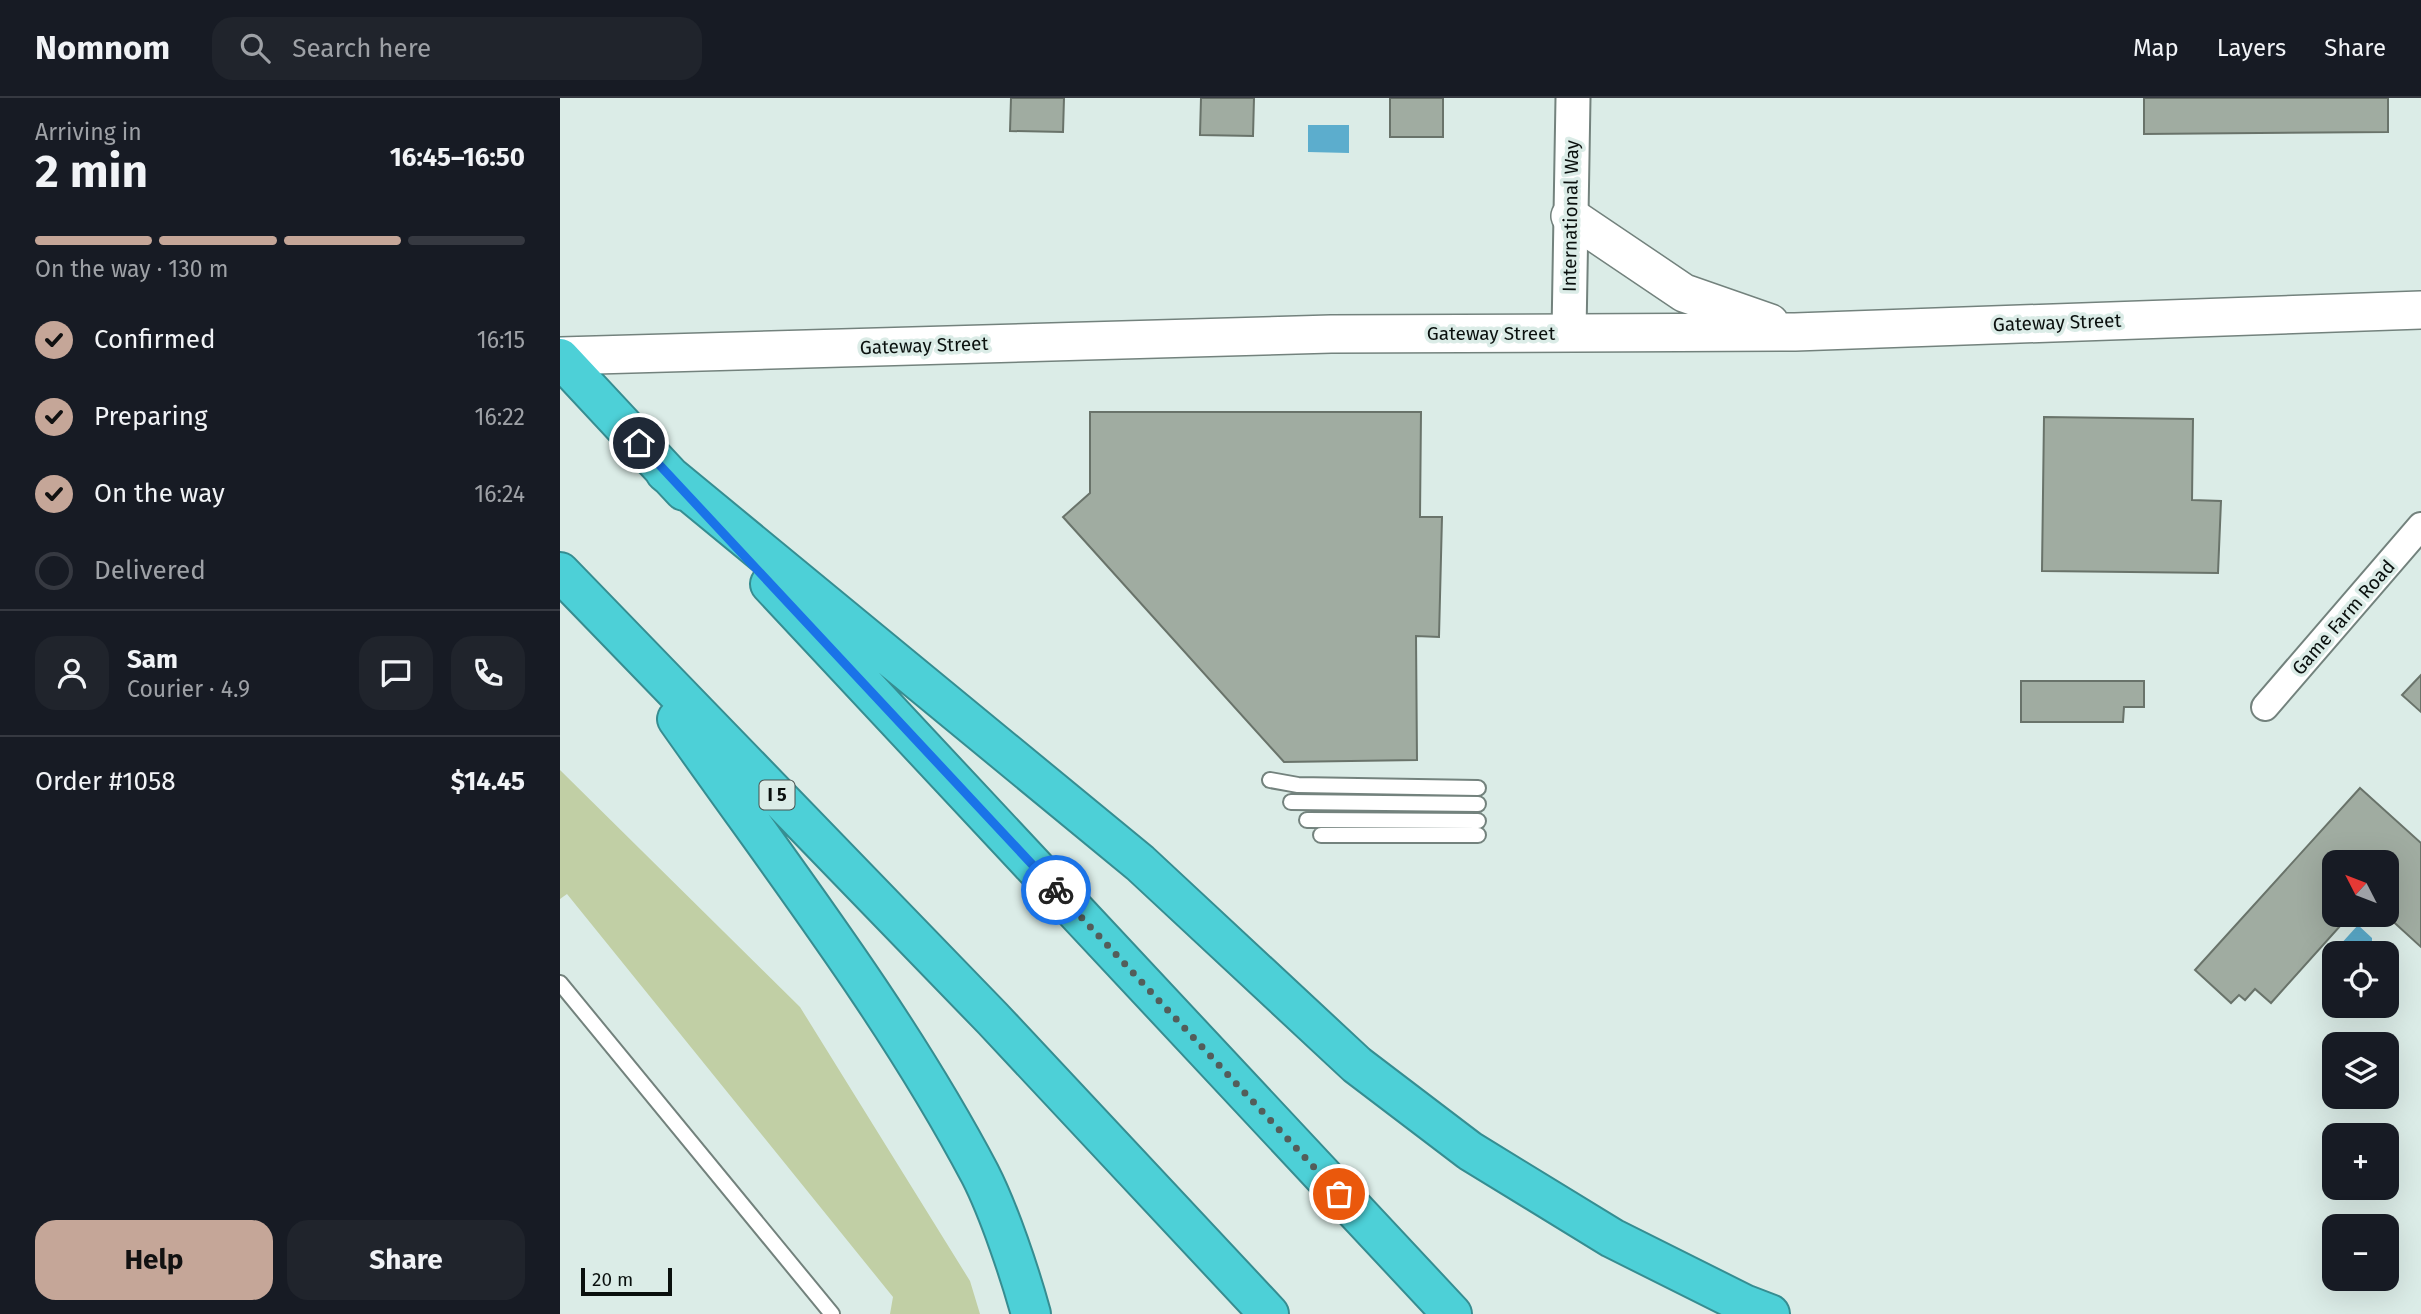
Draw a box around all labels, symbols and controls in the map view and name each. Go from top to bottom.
search box [212,17,702,80]
text: Nomnom [35,28,170,68]
icon: search [236,29,274,67]
text: Search here [292,33,431,64]
text: Map [2133,34,2179,62]
text: Layers [2217,34,2286,62]
text: Share [2324,34,2386,62]
text: Arriving in [35,118,142,146]
street label: International Way [1558,139,1583,292]
text: 16:45–16:50 [390,142,525,173]
text: 2 min [35,144,148,199]
text: On the way · 130 m [35,255,228,283]
street label: Gateway Street [1992,309,2122,336]
icon: check [35,321,73,359]
street label: Gateway Street [1427,322,1555,345]
text: Confirmed [94,324,215,355]
text: 16:15 [477,326,525,354]
street label: Gateway Street [859,332,989,359]
icon: check [35,398,73,436]
text: Preparing [94,401,207,432]
text: 16:22 [474,403,525,431]
pin [609,413,669,473]
icon: home [620,424,658,462]
icon: check [35,475,73,513]
text: On the way [94,478,225,509]
text: 16:24 [474,480,525,508]
text: Delivered [94,555,206,586]
street label: Game Farm Road [2287,555,2400,680]
button: person [35,636,109,710]
button: chat [359,636,433,710]
button: phone [451,636,525,710]
text: Sam [127,644,178,675]
text: Courier · 4.9 [127,675,250,703]
text: Order #1058 [35,766,175,797]
text: $14.45 [451,766,525,797]
road number: I 5 [760,780,794,810]
north arrow [2322,850,2399,928]
map controls [2322,850,2399,1291]
courier [1021,855,1091,925]
icon: bike [1037,871,1075,909]
button: locate [2322,941,2399,1018]
button: layers [2322,1032,2399,1109]
button: + [2322,1123,2399,1200]
pin [1309,1164,1369,1224]
icon: bag [1320,1175,1358,1213]
button: − [2322,1214,2399,1291]
button: Help [35,1220,273,1300]
button: Share [287,1220,525,1300]
scale bar [581,1265,672,1297]
text: 20 m [592,1268,633,1291]

